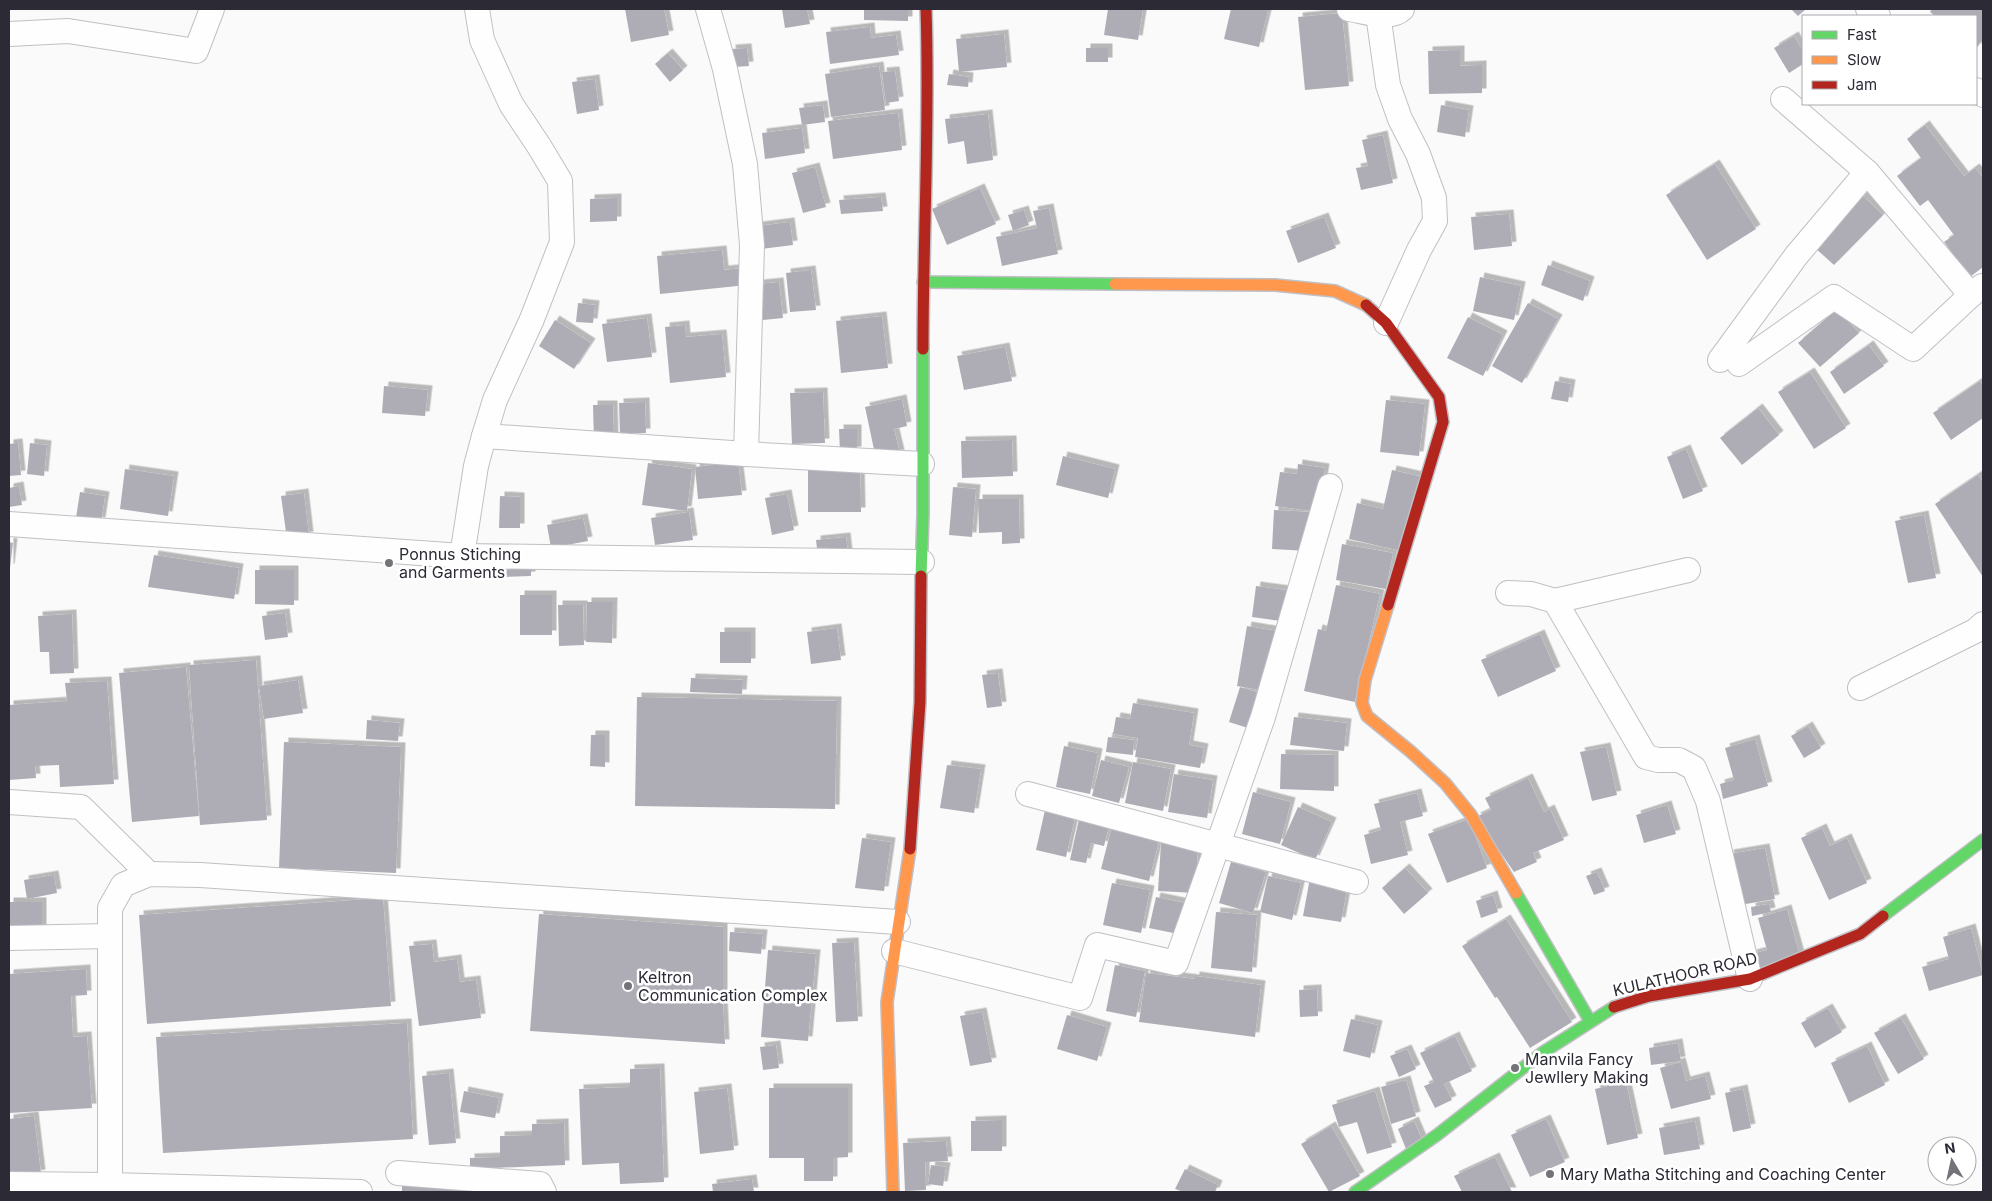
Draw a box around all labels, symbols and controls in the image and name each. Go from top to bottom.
legend [1802,15,1977,105]
text: Fast [1847,25,1877,44]
text: Slow [1847,50,1881,69]
text: Jam [1847,75,1877,94]
place label: Ponnus Stiching and Garments [399,544,521,582]
marker: Ponnus Stiching and Garments [383,557,395,569]
street label: KULATHOOR ROAD [1611,948,1759,1000]
place label: Keltron Communication Complex [638,967,828,1005]
marker: Keltron Communication Complex [622,980,634,992]
place label: Manvila Fancy Jewllery Making [1525,1049,1648,1087]
marker: Manvila Fancy Jewllery Making [1509,1062,1521,1074]
north arrow [1927,1136,1977,1186]
text: N [1943,1138,1956,1157]
place label: Mary Matha Stitching and Coaching Center [1560,1164,1886,1184]
marker: Mary Matha Stitching and Coaching Center [1544,1168,1556,1180]

